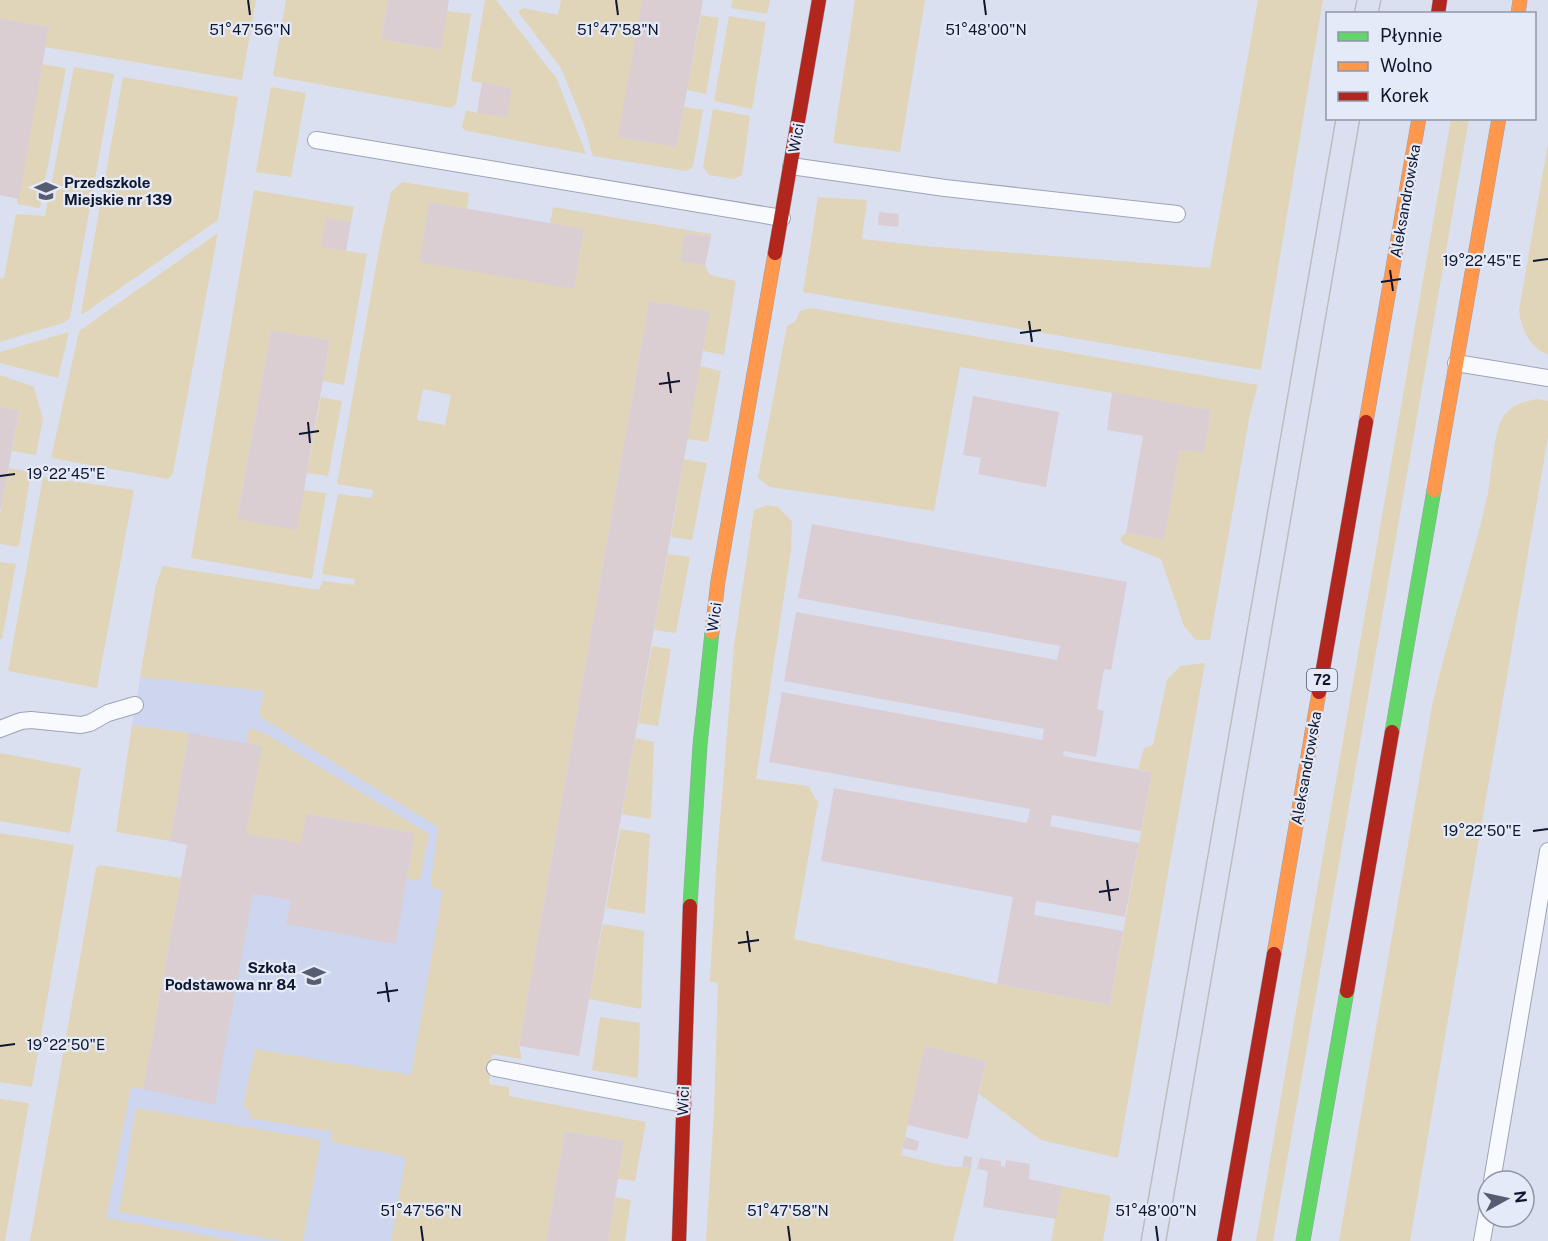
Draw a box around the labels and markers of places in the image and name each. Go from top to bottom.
place label: Przedszkole Miejskie nr 139 [64,174,172,208]
school or university icon: Przedszkole Miejskie nr 139 [33,178,59,204]
place label: Szkoła Podstawowa nr 84 [165,959,296,993]
school or university icon: Szkoła Podstawowa nr 84 [301,963,327,989]

